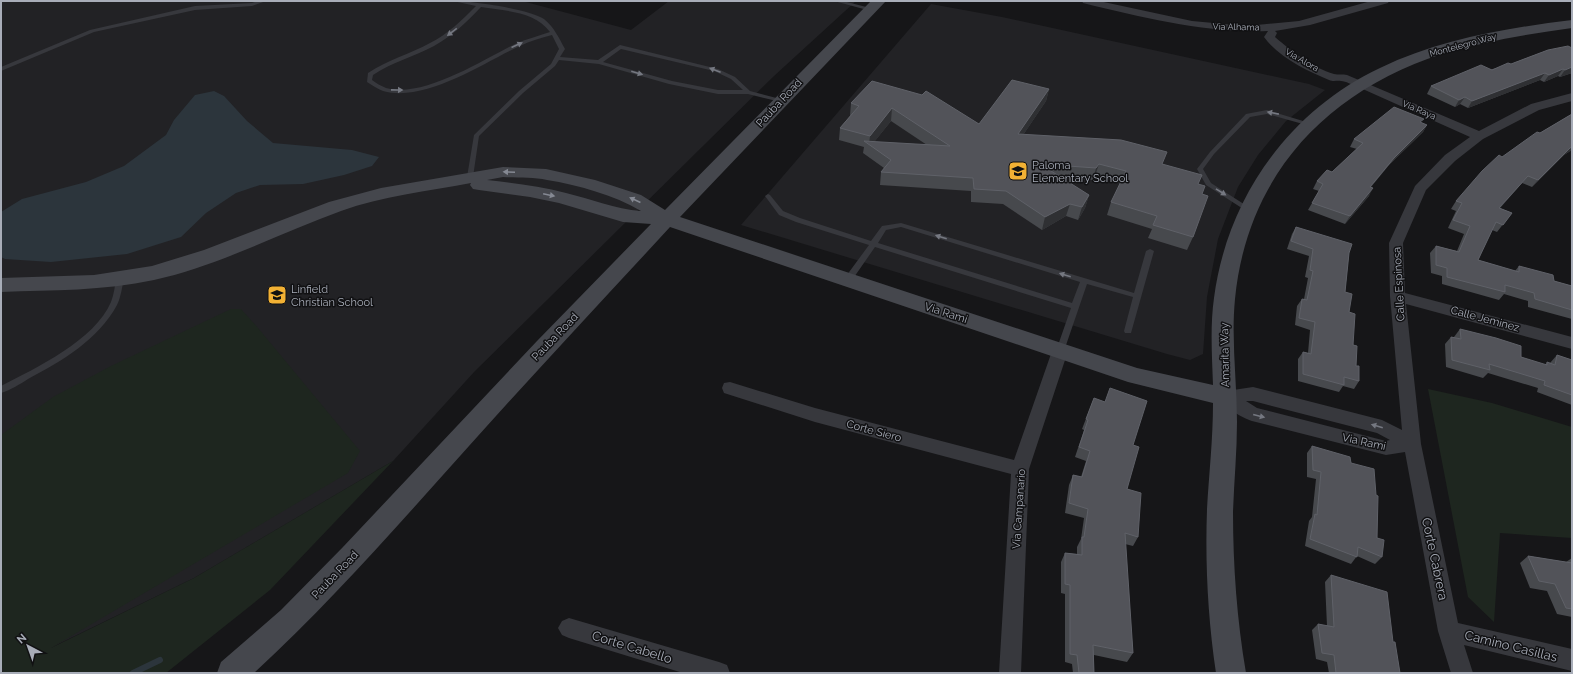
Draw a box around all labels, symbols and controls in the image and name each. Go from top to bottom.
street label: Via Alhama [1212,22,1260,32]
one-way arrow [446,28,457,36]
street label: Montelegro Way [1428,31,1498,59]
one-way arrow [512,42,523,48]
street label: Via Alora [1284,46,1321,74]
one-way arrow [709,67,721,73]
one-way arrow [631,70,643,76]
street label: Pauba Road [753,76,805,130]
one-way arrow [391,87,404,93]
street label: Via Raya [1401,98,1437,122]
one-way arrow [1267,110,1279,116]
place label: Paloma Elementary School [1032,159,1128,185]
school or university icon: Paloma Elementary School [1007,160,1029,182]
one-way arrow [503,169,515,176]
one-way arrow [1216,188,1226,196]
one-way arrow [543,192,555,198]
one-way arrow [629,197,640,203]
one-way arrow [934,234,946,240]
street label: Calle Espinosa [1391,247,1407,321]
one-way arrow [1059,272,1071,278]
place label: Linfield Christian School [291,283,373,309]
school or university icon: Linfield Christian School [266,284,288,306]
street label: Via Rami [923,300,969,326]
street label: Calle Jeminez [1449,304,1521,335]
street label: Pauba Road [529,310,581,364]
street label: Amarita Way [1218,323,1232,387]
one-way arrow [1254,413,1266,419]
street label: Corte Siero [845,417,903,445]
one-way arrow [1371,423,1383,429]
street label: Via Rami [1341,431,1387,453]
street label: Via Campanario [1010,468,1028,550]
street label: Corte Cabrera [1419,516,1451,602]
street label: Pauba Road [309,548,361,602]
north arrow [8,626,48,666]
street label: Camino Casillas [1463,627,1559,665]
street label: Corte Cabello [590,628,674,666]
text: N [14,631,29,646]

